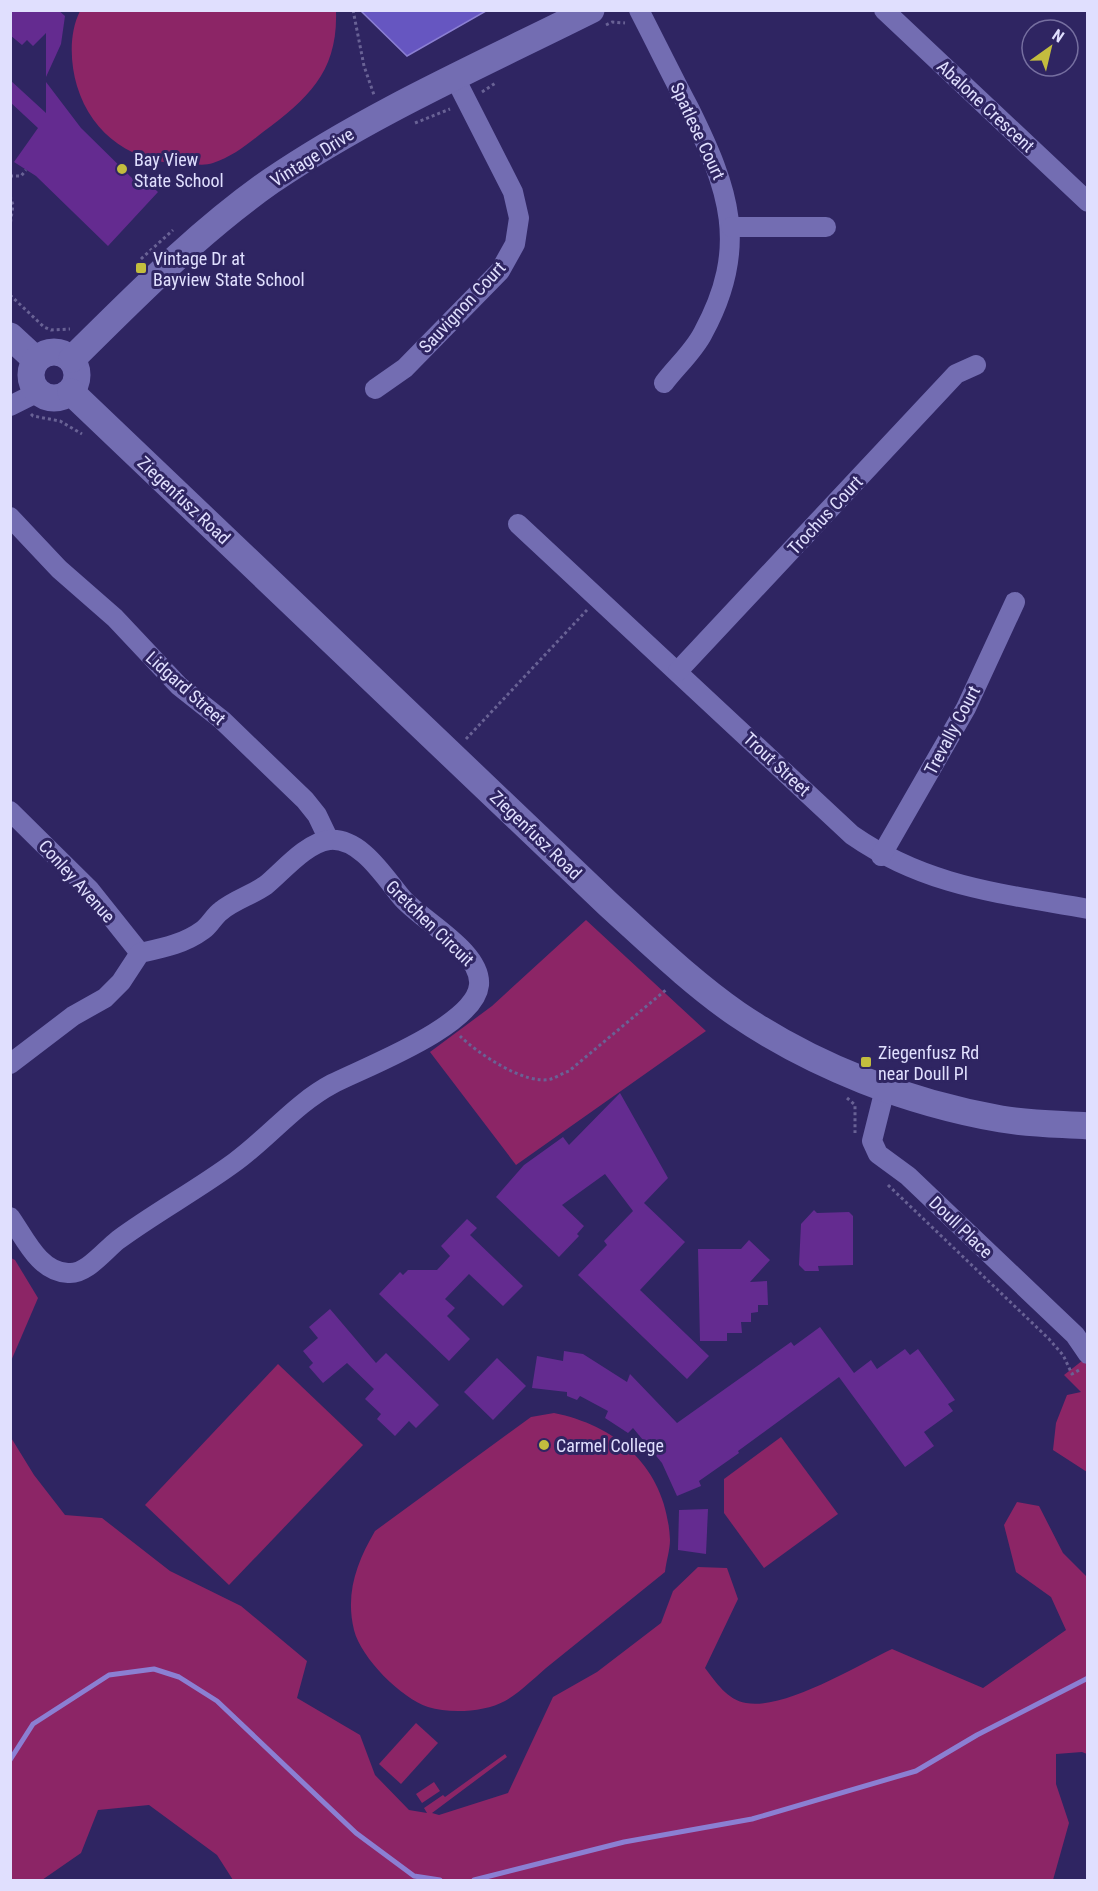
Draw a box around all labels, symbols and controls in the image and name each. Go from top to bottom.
north arrow [1020,18,1080,78]
text: N [1049,25,1067,47]
street label: Abalone Crescent [933,56,1039,156]
street label: Spatlese Court [666,79,730,183]
street label: Vintage Drive [266,123,358,191]
place label: Bay View State School [134,149,224,191]
marker: Bay View State School [115,162,129,176]
place label: Vintage Dr at Bayview State School [153,248,305,290]
street label: Sauvignon Court [414,257,510,357]
marker: Vintage Dr at Bayview State School [134,261,148,275]
street label: Ziegenfusz Road [133,452,235,548]
street label: Trochus Court [783,471,867,559]
street label: Lidgard Street [142,647,230,729]
street label: Trevally Court [920,682,984,778]
street label: Trout Street [739,728,815,800]
street label: Ziegenfusz Road [486,786,586,884]
street label: Conley Avenue [34,835,120,927]
street label: Gretchen Circuit [382,876,478,970]
place label: Ziegenfusz Rd near Doull Pl [878,1042,979,1084]
marker: Ziegenfusz Rd near Doull Pl [859,1055,873,1069]
street label: Doull Place [925,1192,997,1262]
place label: Carmel College [556,1435,664,1456]
marker: Carmel College [537,1438,551,1452]

